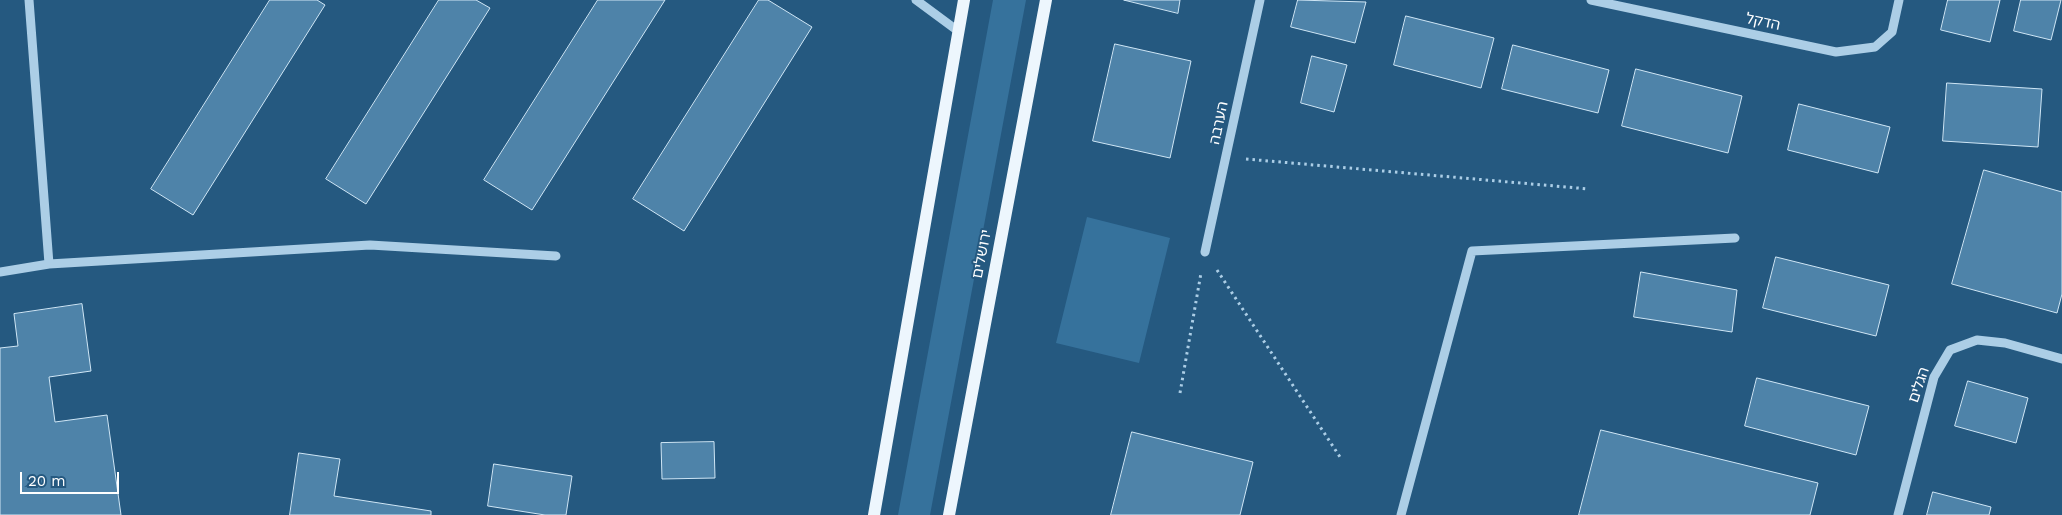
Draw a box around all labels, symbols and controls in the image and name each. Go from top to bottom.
street label: הדקל [1744,10,1782,34]
street label: הערבה [1206,100,1232,146]
street label: ירושלים [968,228,996,280]
street label: הגלים [1904,365,1934,405]
scale bar [22,462,121,494]
text: 20 m [28,472,66,490]

